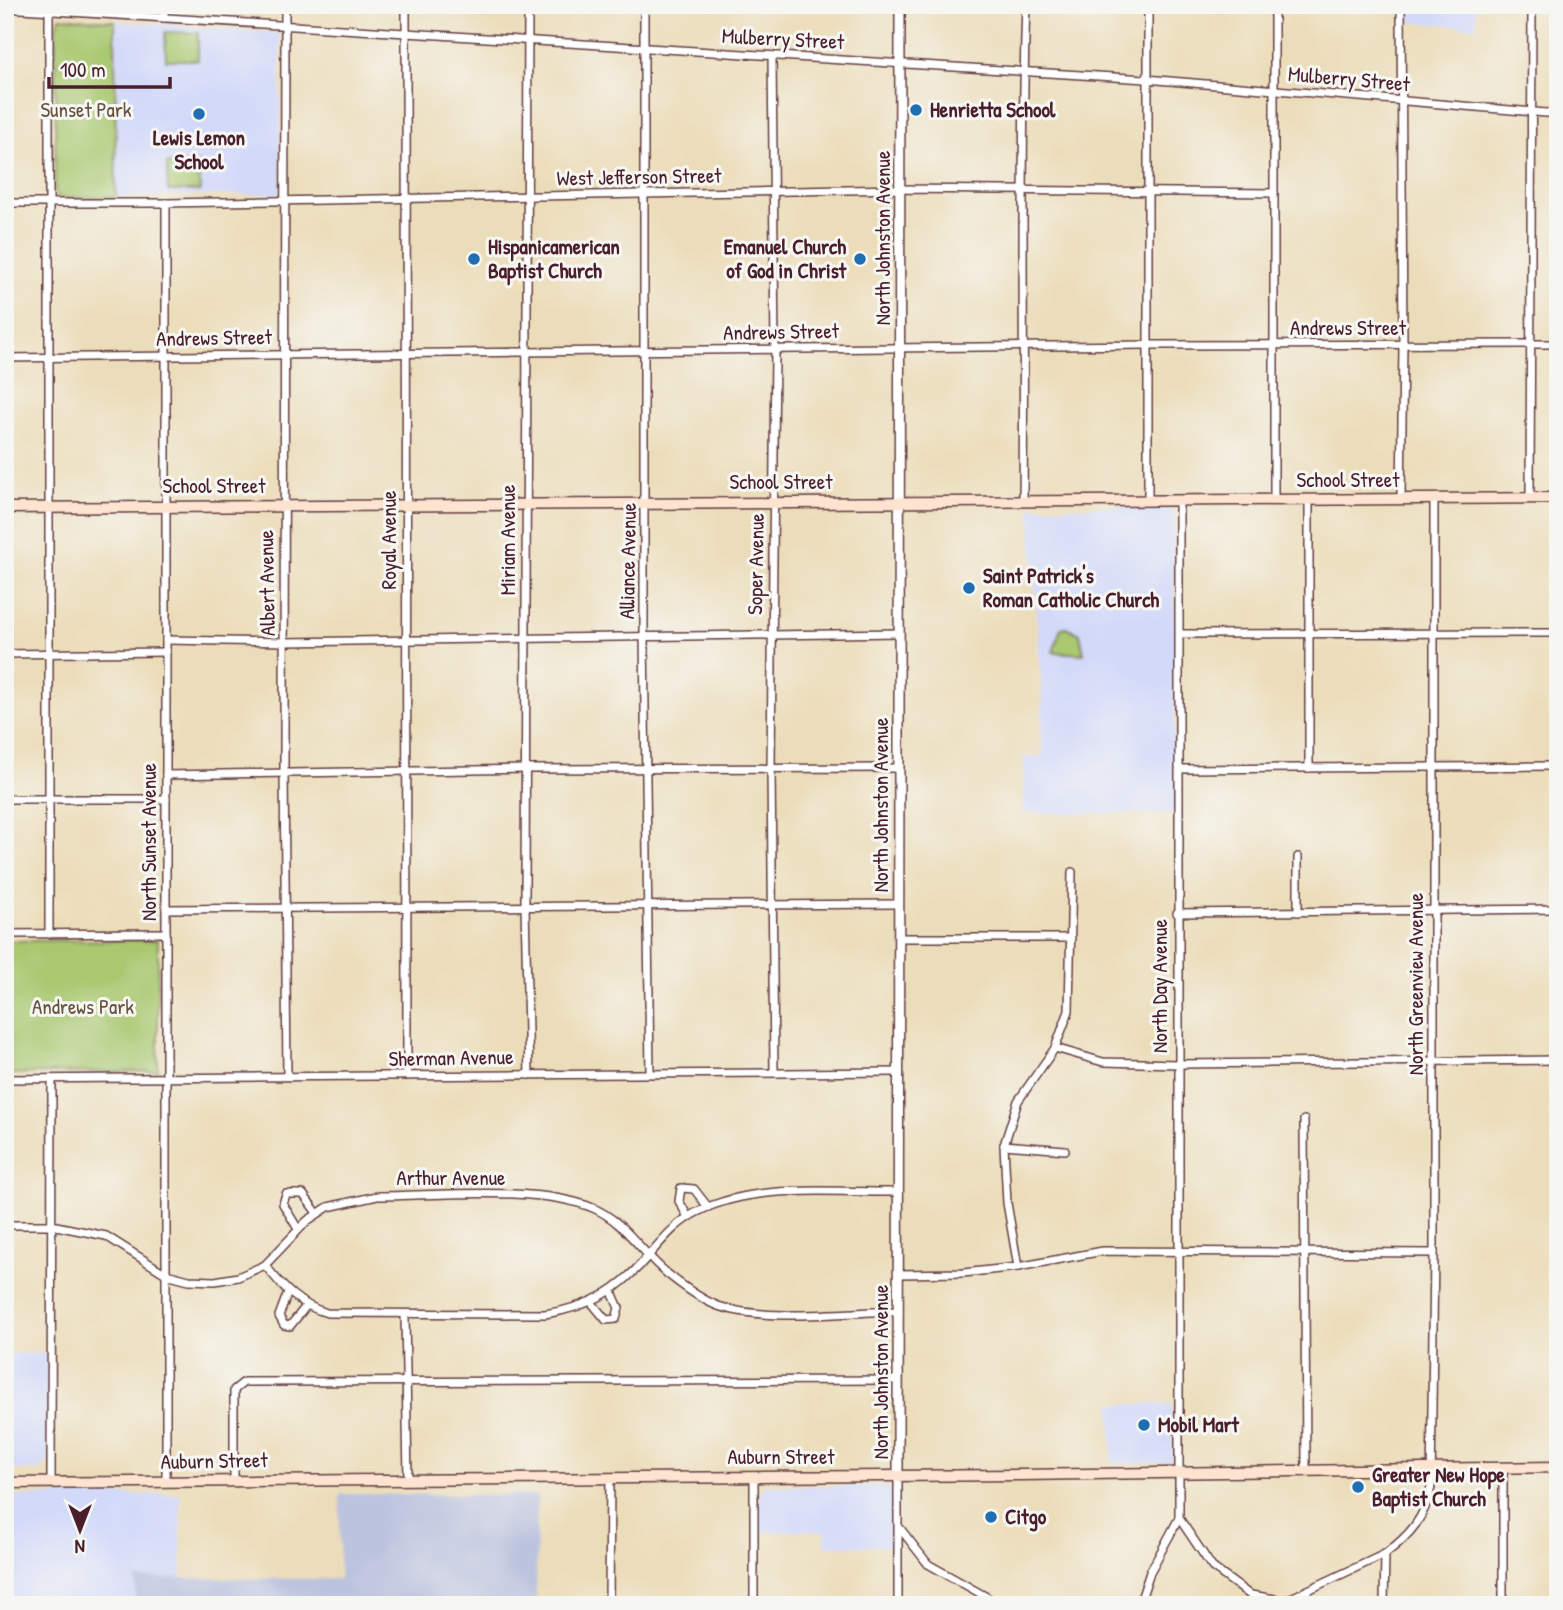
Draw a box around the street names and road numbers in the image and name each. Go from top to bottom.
street label: Mulberry Street [721,21,846,56]
street label: Mulberry Street [1287,59,1412,98]
street label: North Johnston Avenue [868,151,897,325]
street label: West Jefferson Street [556,161,722,192]
street label: Andrews Street [1290,313,1407,342]
street label: Andrews Street [723,316,840,347]
street label: Andrews Street [156,322,273,353]
street label: School Street [1297,465,1400,494]
street label: School Street [730,467,833,496]
street label: School Street [163,471,266,500]
street label: Miriam Avenue [493,485,522,595]
street label: Royal Avenue [374,491,403,589]
street label: Alliance Avenue [612,503,643,619]
street label: Soper Avenue [740,513,771,615]
street label: Albert Avenue [251,530,282,636]
street label: North Johnston Avenue [866,718,895,892]
street label: North Sunset Avenue [134,763,163,921]
street label: North Greenview Avenue [1401,893,1430,1075]
street label: North Day Avenue [1145,919,1174,1053]
street label: Sherman Avenue [388,1042,514,1073]
street label: Arthur Avenue [397,1163,505,1192]
street label: North Johnston Avenue [866,1285,895,1459]
street label: Auburn Street [728,1442,835,1471]
street label: Auburn Street [160,1445,269,1476]

